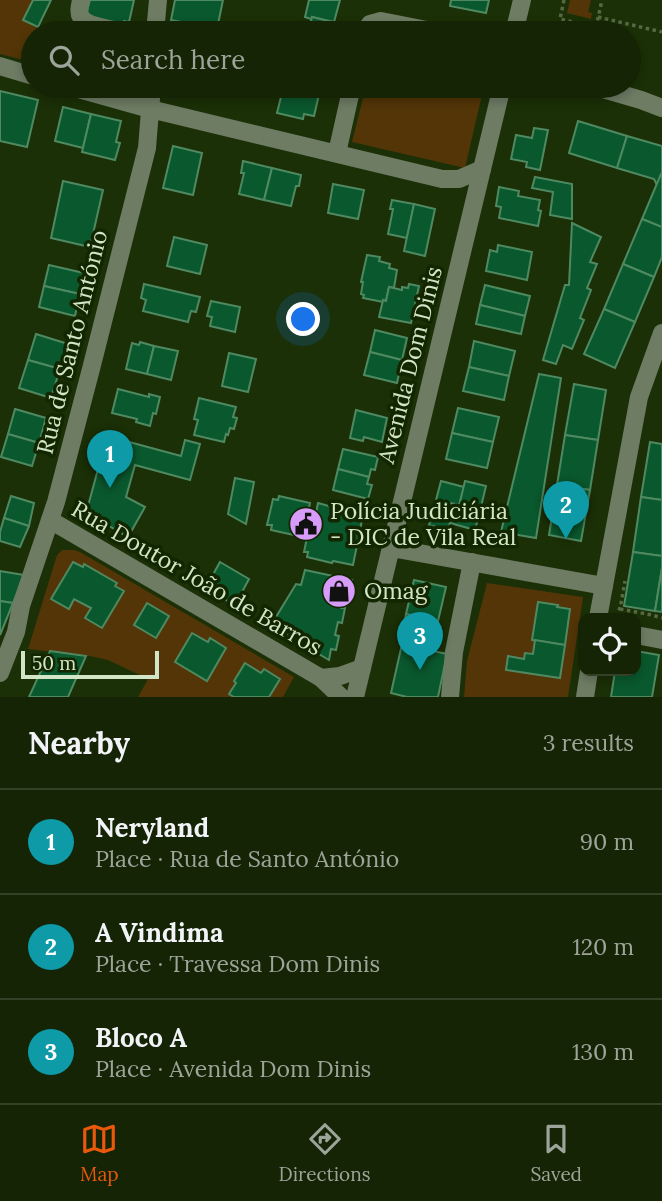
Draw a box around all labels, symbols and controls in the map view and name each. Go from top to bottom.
search box [21,21,641,98]
icon: search [45,41,83,79]
text: Search here [101,43,245,76]
street label: Rua de Santo António [30,227,113,457]
street label: Avenida Dom Dinis [371,263,448,467]
your location [286,302,320,336]
pin: 1 [87,430,133,488]
pin: 2 [543,481,589,539]
street label: Rua Doutor João de Barros [67,494,328,661]
place label: Polícia Judiciária - DIC de Vila Real [330,496,516,551]
public building icon: Polícia Judiciária - DIC de Vila Real [287,505,325,543]
shop icon: Omag [320,572,358,610]
place label: Omag [364,576,429,605]
pin: 3 [397,612,443,670]
map controls [578,613,641,676]
button: locate [578,613,641,676]
scale bar [21,648,159,680]
text: 50 m [32,651,76,675]
text: Nearby [28,724,130,762]
text: 3 results [543,728,634,757]
text: Neryland [95,811,209,844]
text: 1 [46,827,56,856]
text: 90 m [580,827,634,856]
text: Place · Rua de Santo António [95,844,399,873]
text: A Vindima [95,916,224,949]
text: 2 [45,932,57,961]
text: 120 m [572,932,634,961]
text: Place · Travessa Dom Dinis [95,949,380,978]
text: Bloco A [95,1021,187,1054]
text: 3 [45,1037,57,1066]
text: 130 m [572,1037,634,1066]
text: Place · Avenida Dom Dinis [95,1054,371,1083]
tab: Map [80,1120,119,1186]
tab: Directions [279,1120,371,1186]
tab: Saved [531,1120,582,1186]

